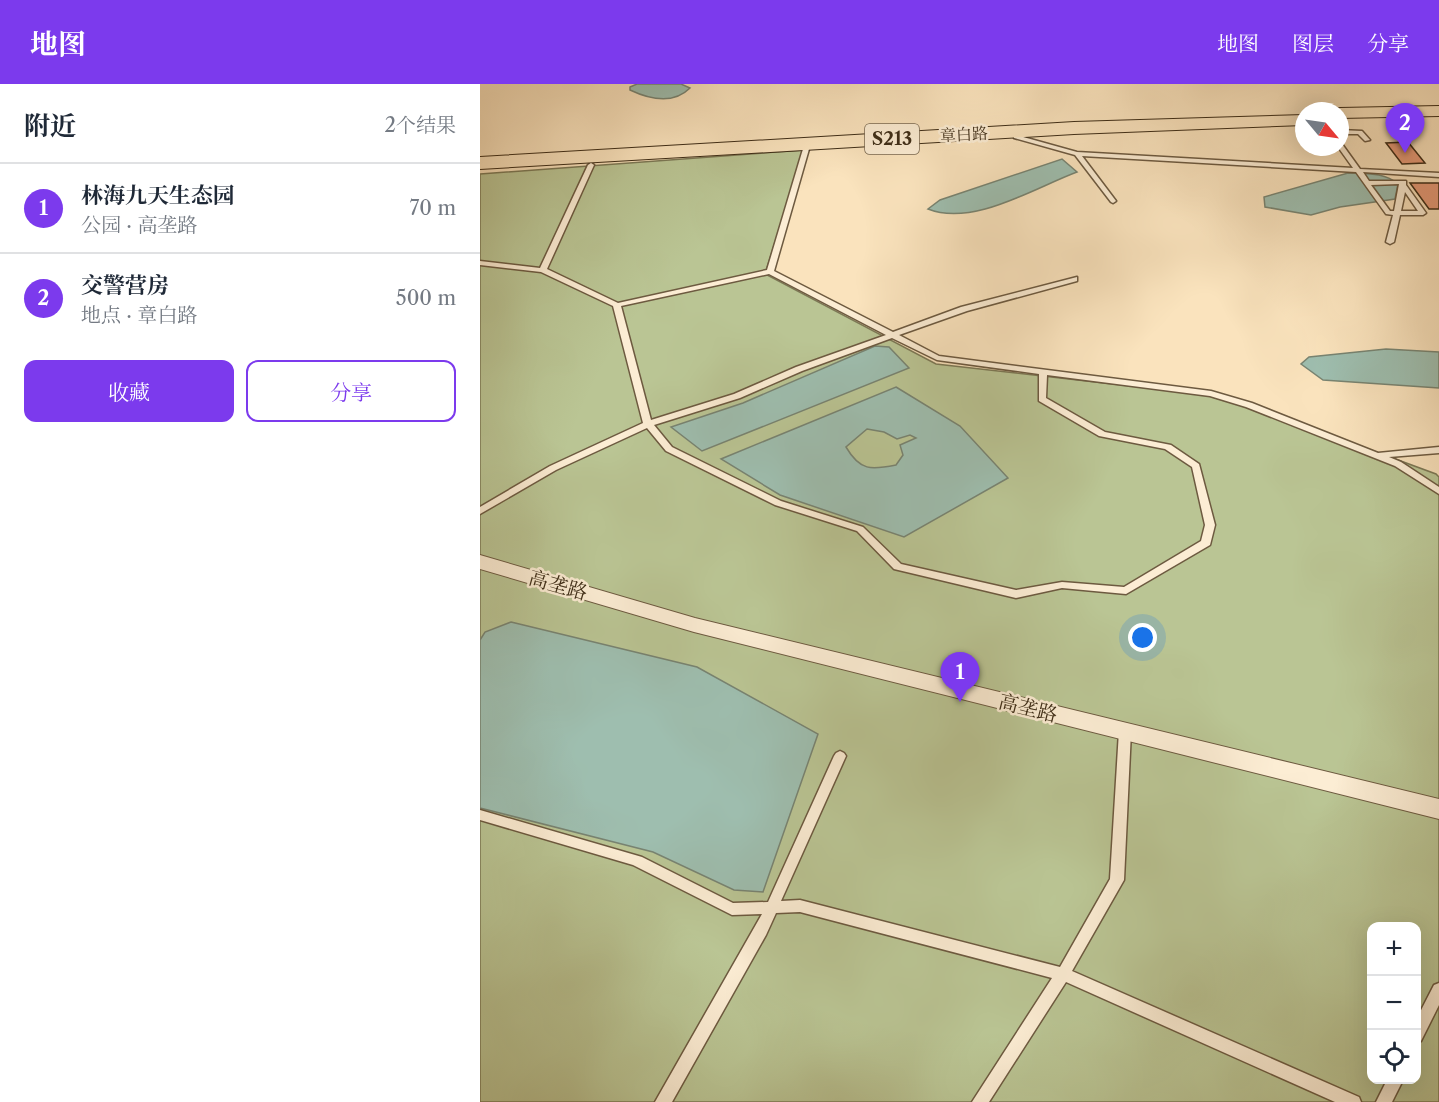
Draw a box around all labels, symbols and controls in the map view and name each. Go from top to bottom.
text: 地图 [30,27,86,61]
text: 地图 [1217,31,1259,56]
text: 图层 [1292,31,1334,56]
text: 分享 [1367,31,1409,56]
north arrow [1295,102,1349,156]
pin: 2 [1386,104,1424,153]
text: 附近 [24,110,76,142]
text: 2个结果 [385,113,456,137]
street label: 章白路 [940,123,988,145]
road number: S213 [865,124,919,154]
text: 林海九天生态园 [81,182,235,209]
text: 1 [39,196,48,220]
text: 70 m [410,196,456,220]
text: 公园 · 高垄路 [81,213,197,237]
text: 交警营房 [81,272,169,299]
text: 2 [38,286,49,310]
text: 500 m [396,286,456,310]
text: 地点 · 章白路 [81,303,197,327]
button: 收藏 [24,360,234,422]
button: 分享 [246,360,456,422]
street label: 高垄路 [526,565,590,605]
your location [1128,623,1157,652]
pin: 1 [940,652,980,702]
street label: 高垄路 [996,689,1060,727]
map controls [1367,922,1421,1084]
button: + [1367,922,1421,976]
button: − [1367,976,1421,1030]
button: locate [1367,1030,1421,1084]

